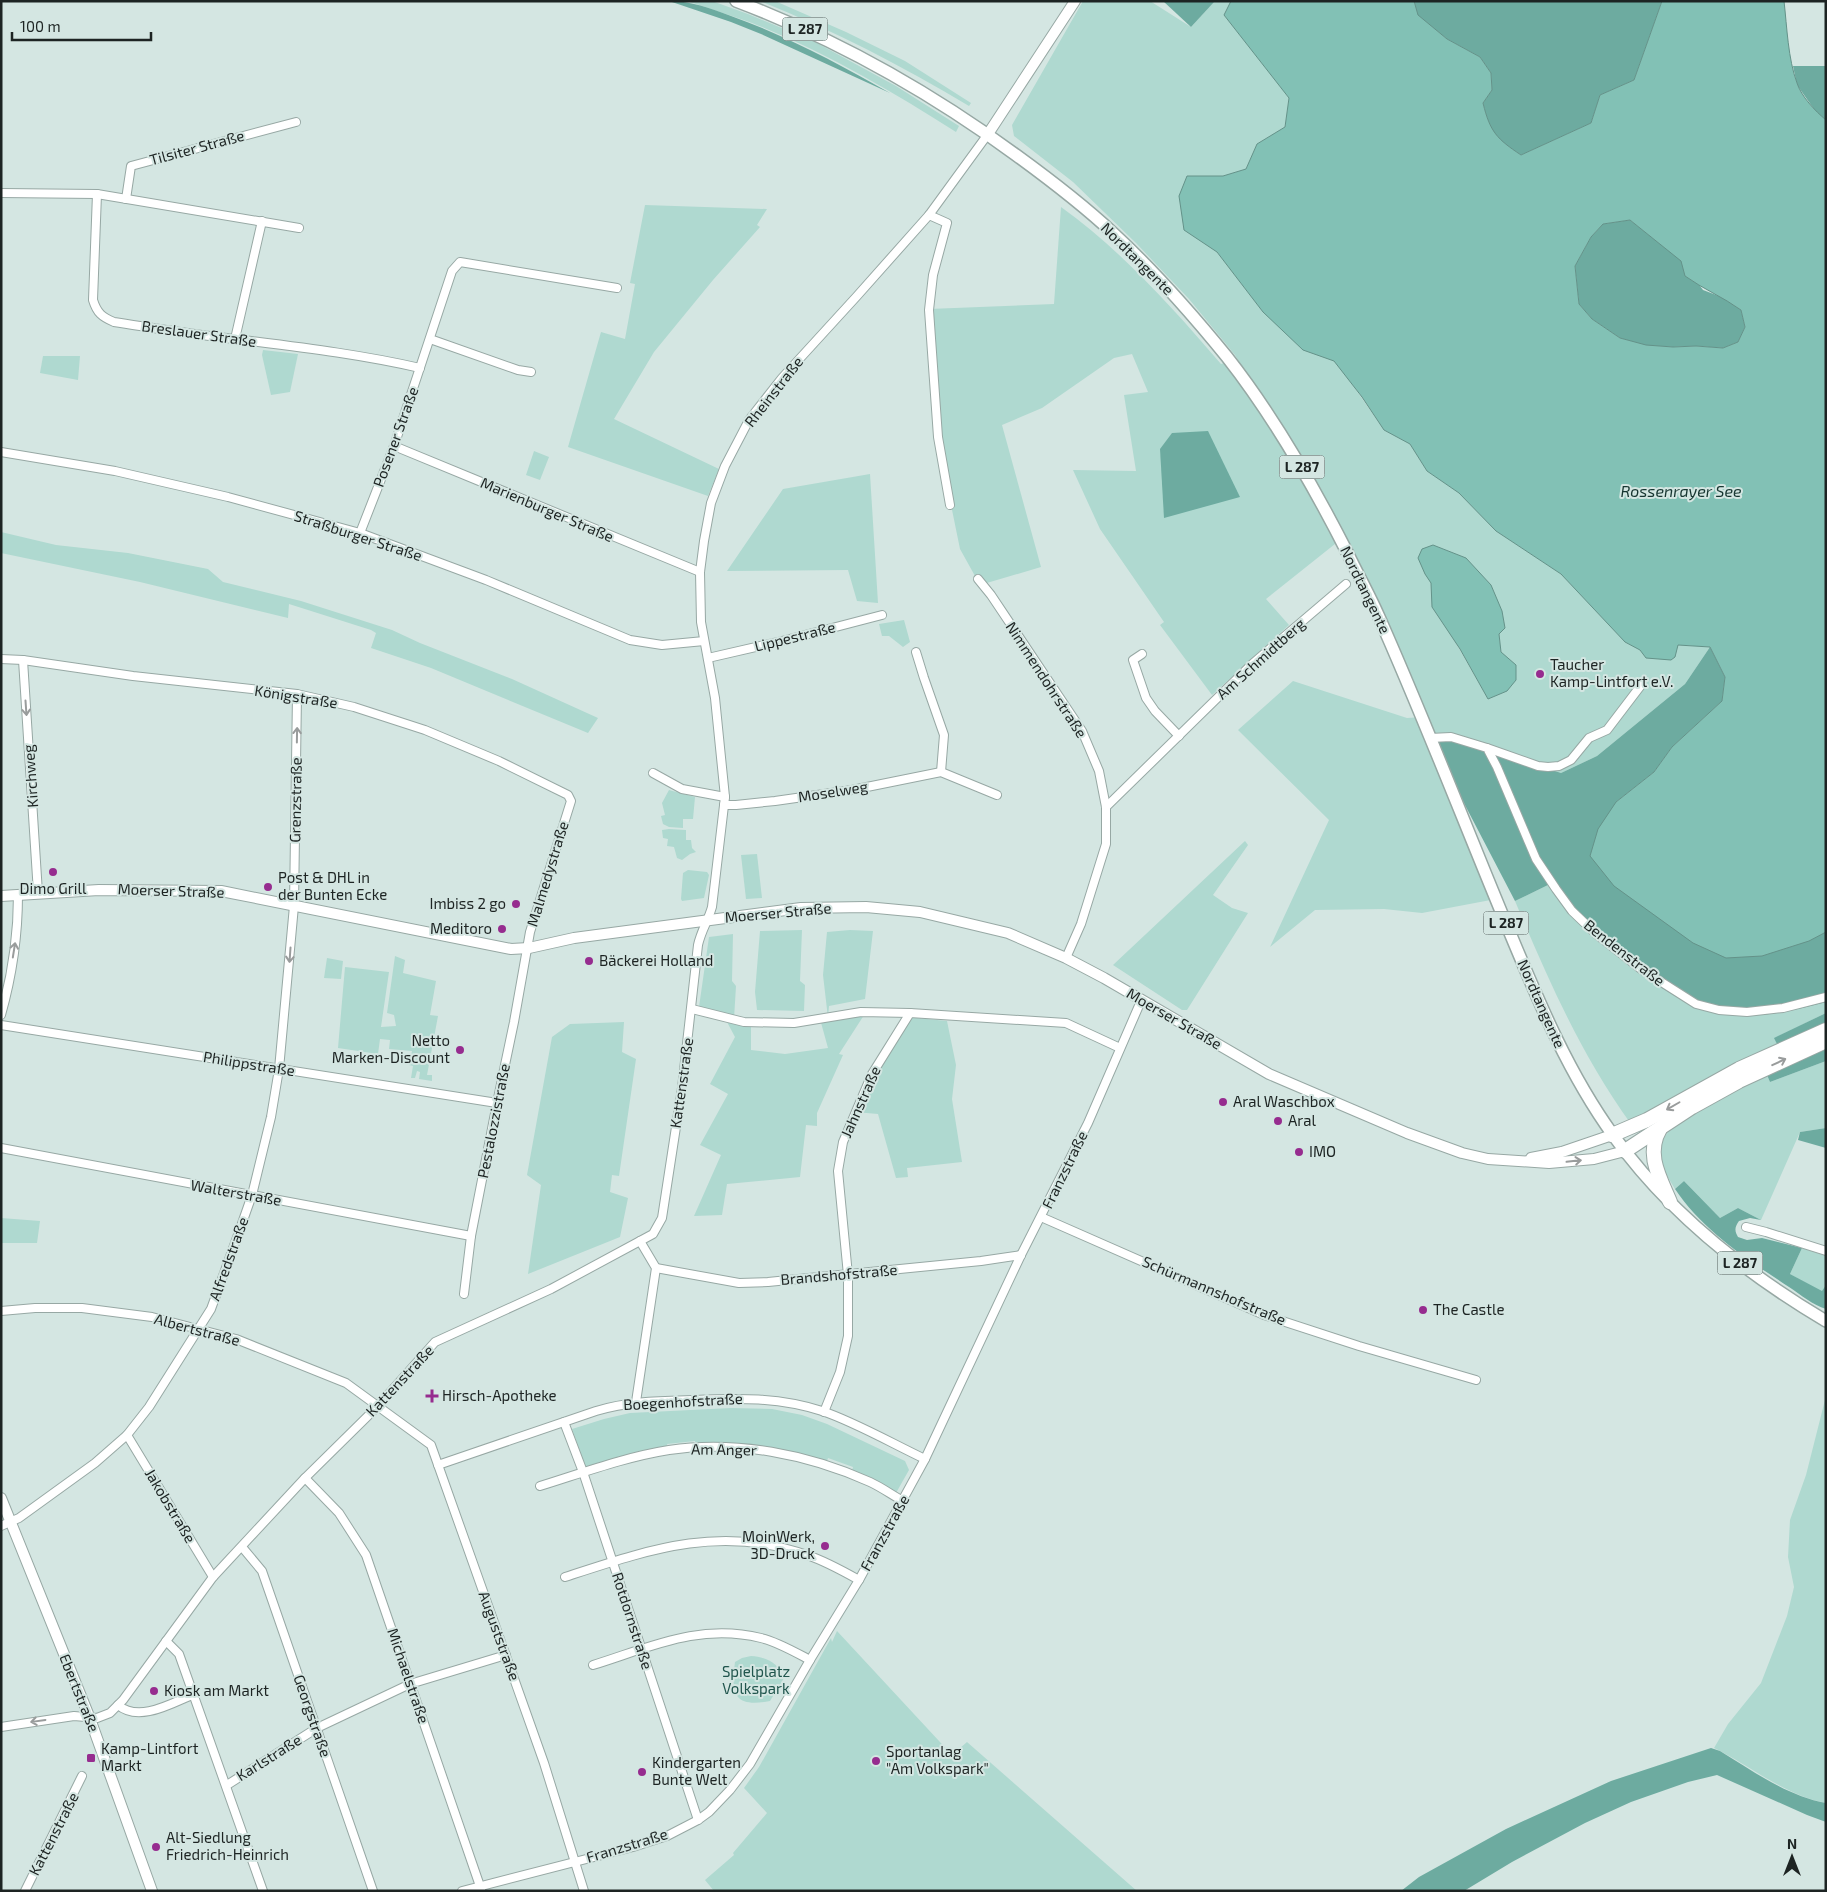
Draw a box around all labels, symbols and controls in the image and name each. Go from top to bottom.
scale bar [12,10,151,42]
text: 100 m [20,17,61,35]
road number: L 287 [782,18,828,40]
street label: Tilsiter Straße [147,126,246,168]
street label: Nordtangente [1098,218,1178,298]
street label: Breslauer Straße [141,316,258,350]
street label: Rheinstraße [740,353,806,430]
street label: Posener Straße [369,384,422,489]
road number: L 287 [1280,456,1324,478]
street label: Marienburger Straße [478,473,617,545]
water label: Rossenrayer See [1620,481,1742,501]
street label: Straßburger Straße [292,506,425,564]
street label: Nordtangente [1337,543,1395,636]
street label: Am Schmidtberg [1213,614,1309,703]
street label: Lippestraße [752,617,837,655]
street label: Nimmendohrstraße [1003,618,1091,741]
place label: Taucher Kamp-Lintfort e.V. [1550,655,1673,690]
marker: Taucher Kamp-Lintfort e.V. [1534,668,1546,680]
street label: Königstraße [253,681,339,711]
one-way arrow [22,700,31,716]
one-way arrow [292,727,302,743]
street label: Kirchweg [19,743,41,808]
street label: Grenzstraße [285,757,305,843]
street label: Moselweg [797,777,870,805]
street label: Malmedystraße [522,819,572,929]
marker: Dimo Grill [47,866,59,878]
place label: Post & DHL in der Bunten Ecke [278,868,387,903]
place label: Dimo Grill [20,879,87,897]
street label: Moerser Straße [117,879,225,901]
marker: Post & DHL in der Bunten Ecke [262,881,274,893]
place label: Imbiss 2 go [429,894,506,912]
marker: Imbiss 2 go [510,898,522,910]
street label: Moerser Straße [724,898,832,926]
road number: L 287 [1484,911,1528,934]
street label: Bendenstraße [1581,915,1668,989]
place label: Meditoro [430,919,492,937]
marker: Meditoro [496,923,508,935]
one-way arrow [9,942,19,958]
one-way arrow [286,946,295,962]
place label: Bäckerei Holland [599,951,713,969]
marker: Bäckerei Holland [583,955,595,967]
street label: Nordtangente [1514,957,1569,1051]
street label: Moerser Straße [1124,984,1225,1053]
place label: Netto Marken-Discount [332,1031,450,1066]
street label: Kattenstraße [666,1037,696,1129]
marker: Netto Marken-Discount [454,1044,466,1056]
street label: Philippstraße [202,1047,296,1079]
one-way arrow [1771,1056,1786,1066]
street label: Pestalozzistraße [473,1062,513,1180]
street label: Jahnstraße [836,1063,884,1140]
place label: Aral Waschbox [1233,1092,1335,1110]
marker: Aral Waschbox [1217,1096,1229,1108]
one-way arrow [1665,1101,1680,1111]
place label: Aral [1288,1111,1317,1129]
marker: Aral [1272,1115,1284,1127]
street label: Franzstraße [1038,1128,1091,1211]
place label: IMO [1309,1142,1336,1160]
marker: IMO [1293,1146,1305,1158]
one-way arrow [1566,1157,1582,1166]
street label: Walterstraße [189,1175,283,1209]
street label: Alfredstraße [205,1214,252,1303]
street label: Schürmannshofstraße [1140,1252,1289,1328]
road number: L 287 [1718,1252,1762,1274]
street label: Brandshofstraße [780,1260,898,1288]
place label: The Castle [1433,1300,1504,1318]
marker: The Castle [1417,1304,1429,1316]
street label: Albertstraße [152,1309,242,1349]
street label: Kattenstraße [362,1341,437,1420]
place label: Hirsch-Apotheke [442,1386,557,1404]
street label: Boegenhofstraße [623,1389,743,1413]
marker: Hirsch-Apotheke [426,1390,438,1402]
street label: Am Anger [691,1439,757,1459]
street label: Jakobstraße [142,1465,200,1546]
street label: Franzstraße [856,1491,912,1574]
place label: MoinWerk, 3D-Druck [742,1527,815,1562]
marker: MoinWerk, 3D-Druck [819,1540,831,1552]
street label: Rotdornstraße [609,1570,657,1672]
street label: Auguststraße [475,1588,524,1683]
street label: Michaelstraße [384,1626,434,1726]
street label: Ebertstraße [56,1651,104,1734]
park label: Spielplatz Volkspark [722,1662,790,1697]
street label: Georgstraße [290,1672,335,1759]
place label: Kiosk am Markt [164,1681,269,1699]
marker: Kiosk am Markt [148,1685,160,1697]
one-way arrow [30,1717,46,1727]
street label: Karlstraße [233,1730,304,1784]
place label: Kamp-Lintfort Markt [101,1739,199,1774]
place label: Sportanlag "Am Volkspark" [886,1742,989,1777]
marker: Kamp-Lintfort Markt [85,1752,97,1764]
place label: Kindergarten Bunte Welt [652,1753,741,1788]
marker: Sportanlag "Am Volkspark" [870,1755,882,1767]
marker: Kindergarten Bunte Welt [636,1766,648,1778]
street label: Kattenstraße [24,1789,82,1878]
street label: Franzstraße [584,1824,670,1866]
place label: Alt-Siedlung Friedrich-Heinrich [166,1828,289,1863]
north arrow [1767,1832,1817,1882]
text: N [1787,1835,1797,1852]
marker: Alt-Siedlung Friedrich-Heinrich [150,1841,162,1853]

